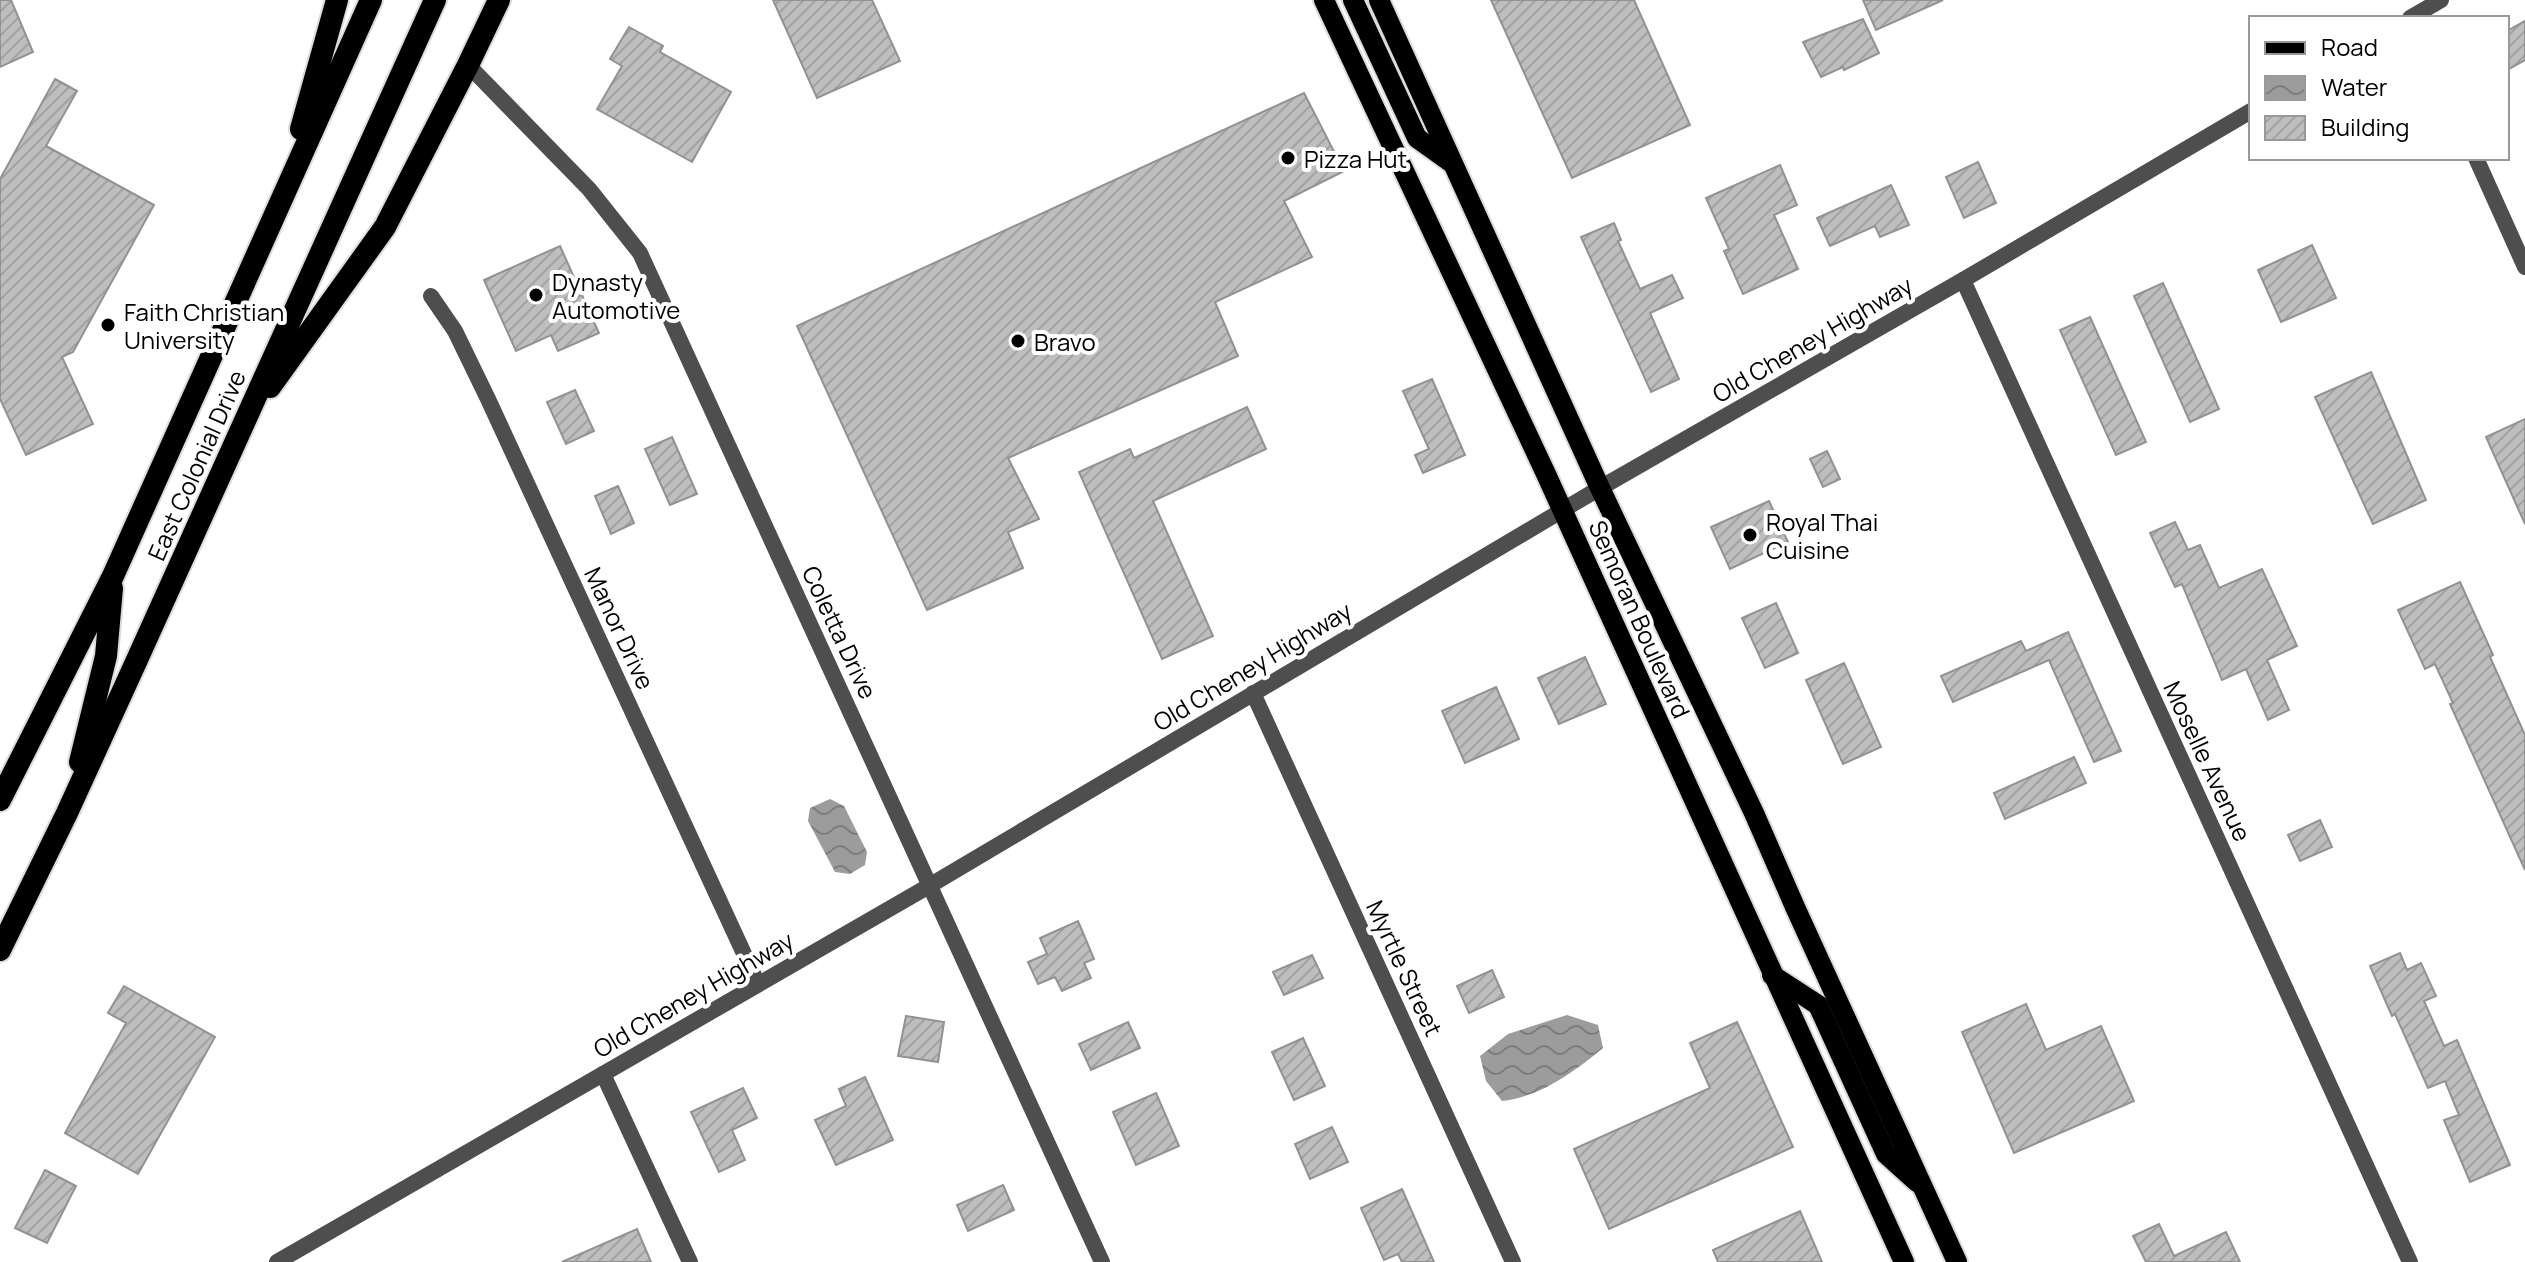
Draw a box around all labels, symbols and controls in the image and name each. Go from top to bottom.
legend [2249,16,2509,160]
text: Road [2321,30,2378,63]
text: Water [2321,70,2388,103]
text: Building [2321,110,2409,143]
place label: Pizza Hut [1304,142,1407,175]
marker: Pizza Hut [1279,149,1297,167]
place label: Dynasty Automotive [552,265,680,326]
street label: Old Cheney Highway [1706,268,1918,410]
marker: Dynasty Automotive [527,286,545,304]
place label: Faith Christian University [124,295,284,356]
marker: Faith Christian University [99,316,117,334]
place label: Bravo [1034,325,1096,358]
marker: Bravo [1009,332,1027,350]
street label: East Colonial Drive [139,365,253,565]
place label: Royal Thai Cuisine [1766,505,1878,566]
street label: Semoran Boulevard [1582,515,1698,723]
marker: Royal Thai Cuisine [1741,526,1759,544]
street label: Coletta Drive [795,560,885,704]
street label: Manor Drive [577,561,663,695]
street label: Old Cheney Highway [1147,593,1358,738]
street label: Moselle Avenue [2156,676,2260,846]
street label: Myrtle Street [1359,895,1451,1041]
street label: Old Cheney Highway [587,923,799,1065]

